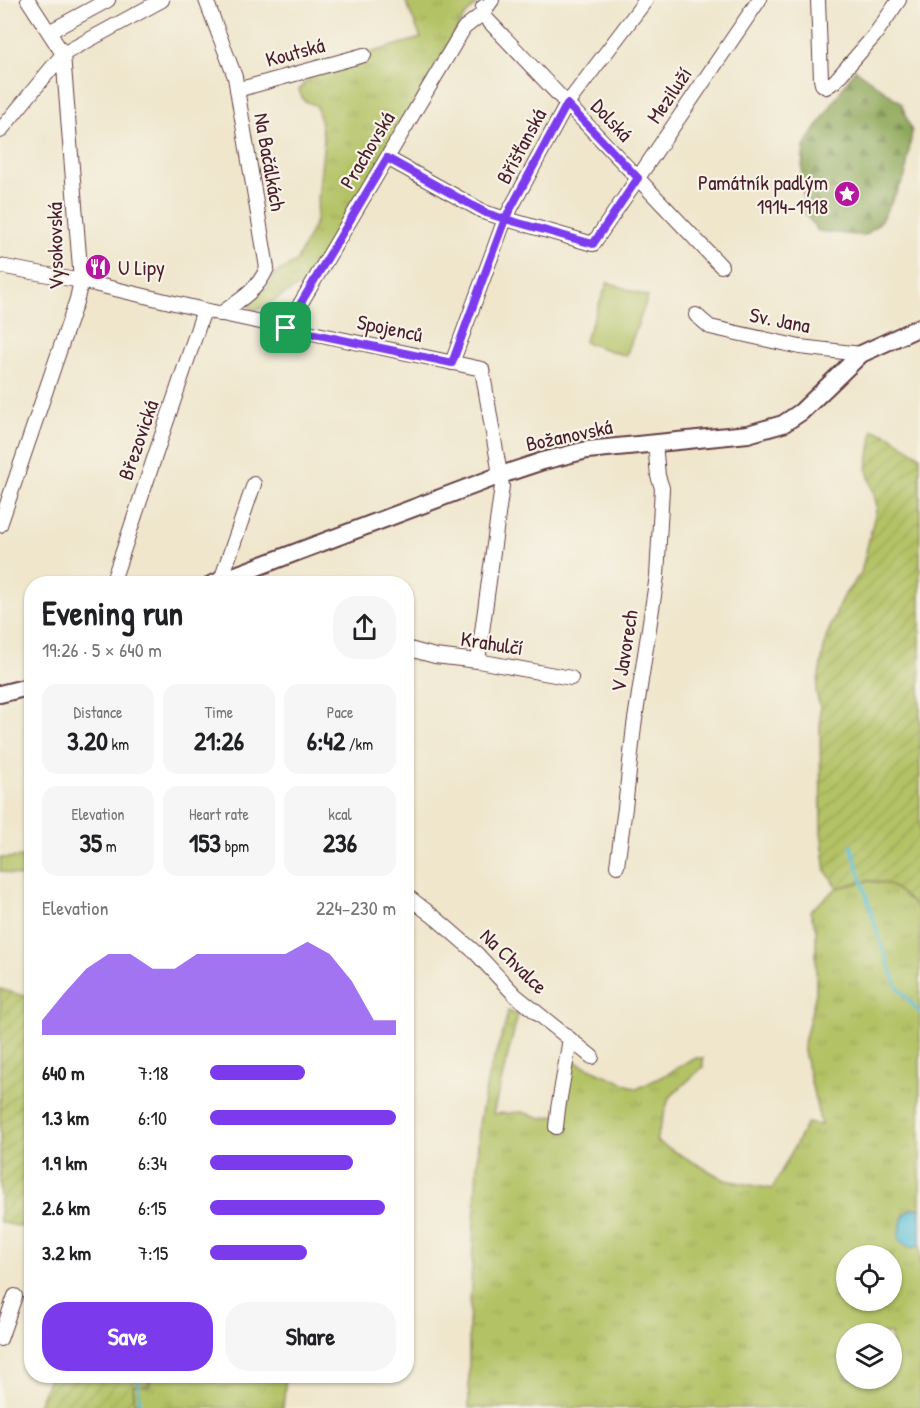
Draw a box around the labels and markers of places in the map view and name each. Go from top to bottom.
place label: Památník padlým 1914-1918 [698,168,828,221]
place icon: Památník padlým 1914-1918 [832,179,862,209]
restaurant icon: U Lipy [83,252,113,282]
place label: U Lipy [118,253,165,282]
pin [260,302,311,353]

